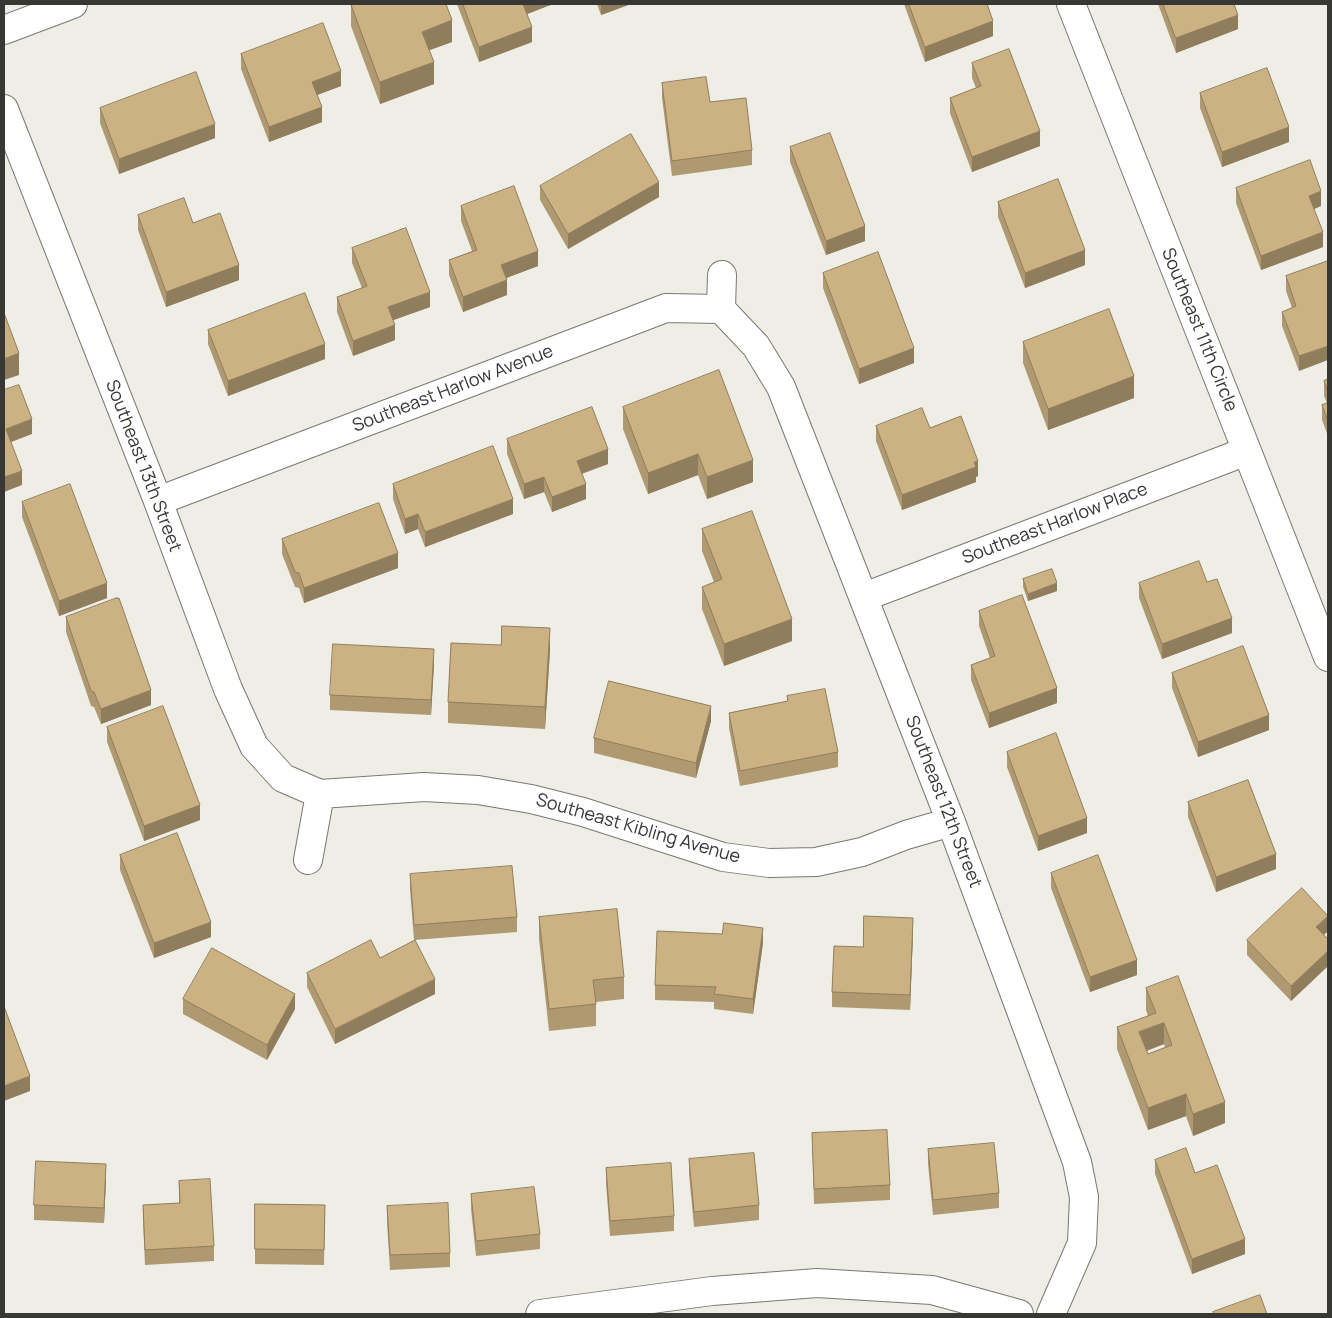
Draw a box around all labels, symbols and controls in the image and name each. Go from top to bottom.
street label: Southeast 11th Circle [1156,245,1242,415]
street label: Southeast Harlow Avenue [350,341,556,437]
street label: Southeast 13th Street [100,377,186,555]
street label: Southeast Harlow Place [959,479,1151,569]
street label: Southeast 12th Street [900,713,986,891]
street label: Southeast Kibling Avenue [533,789,743,869]

